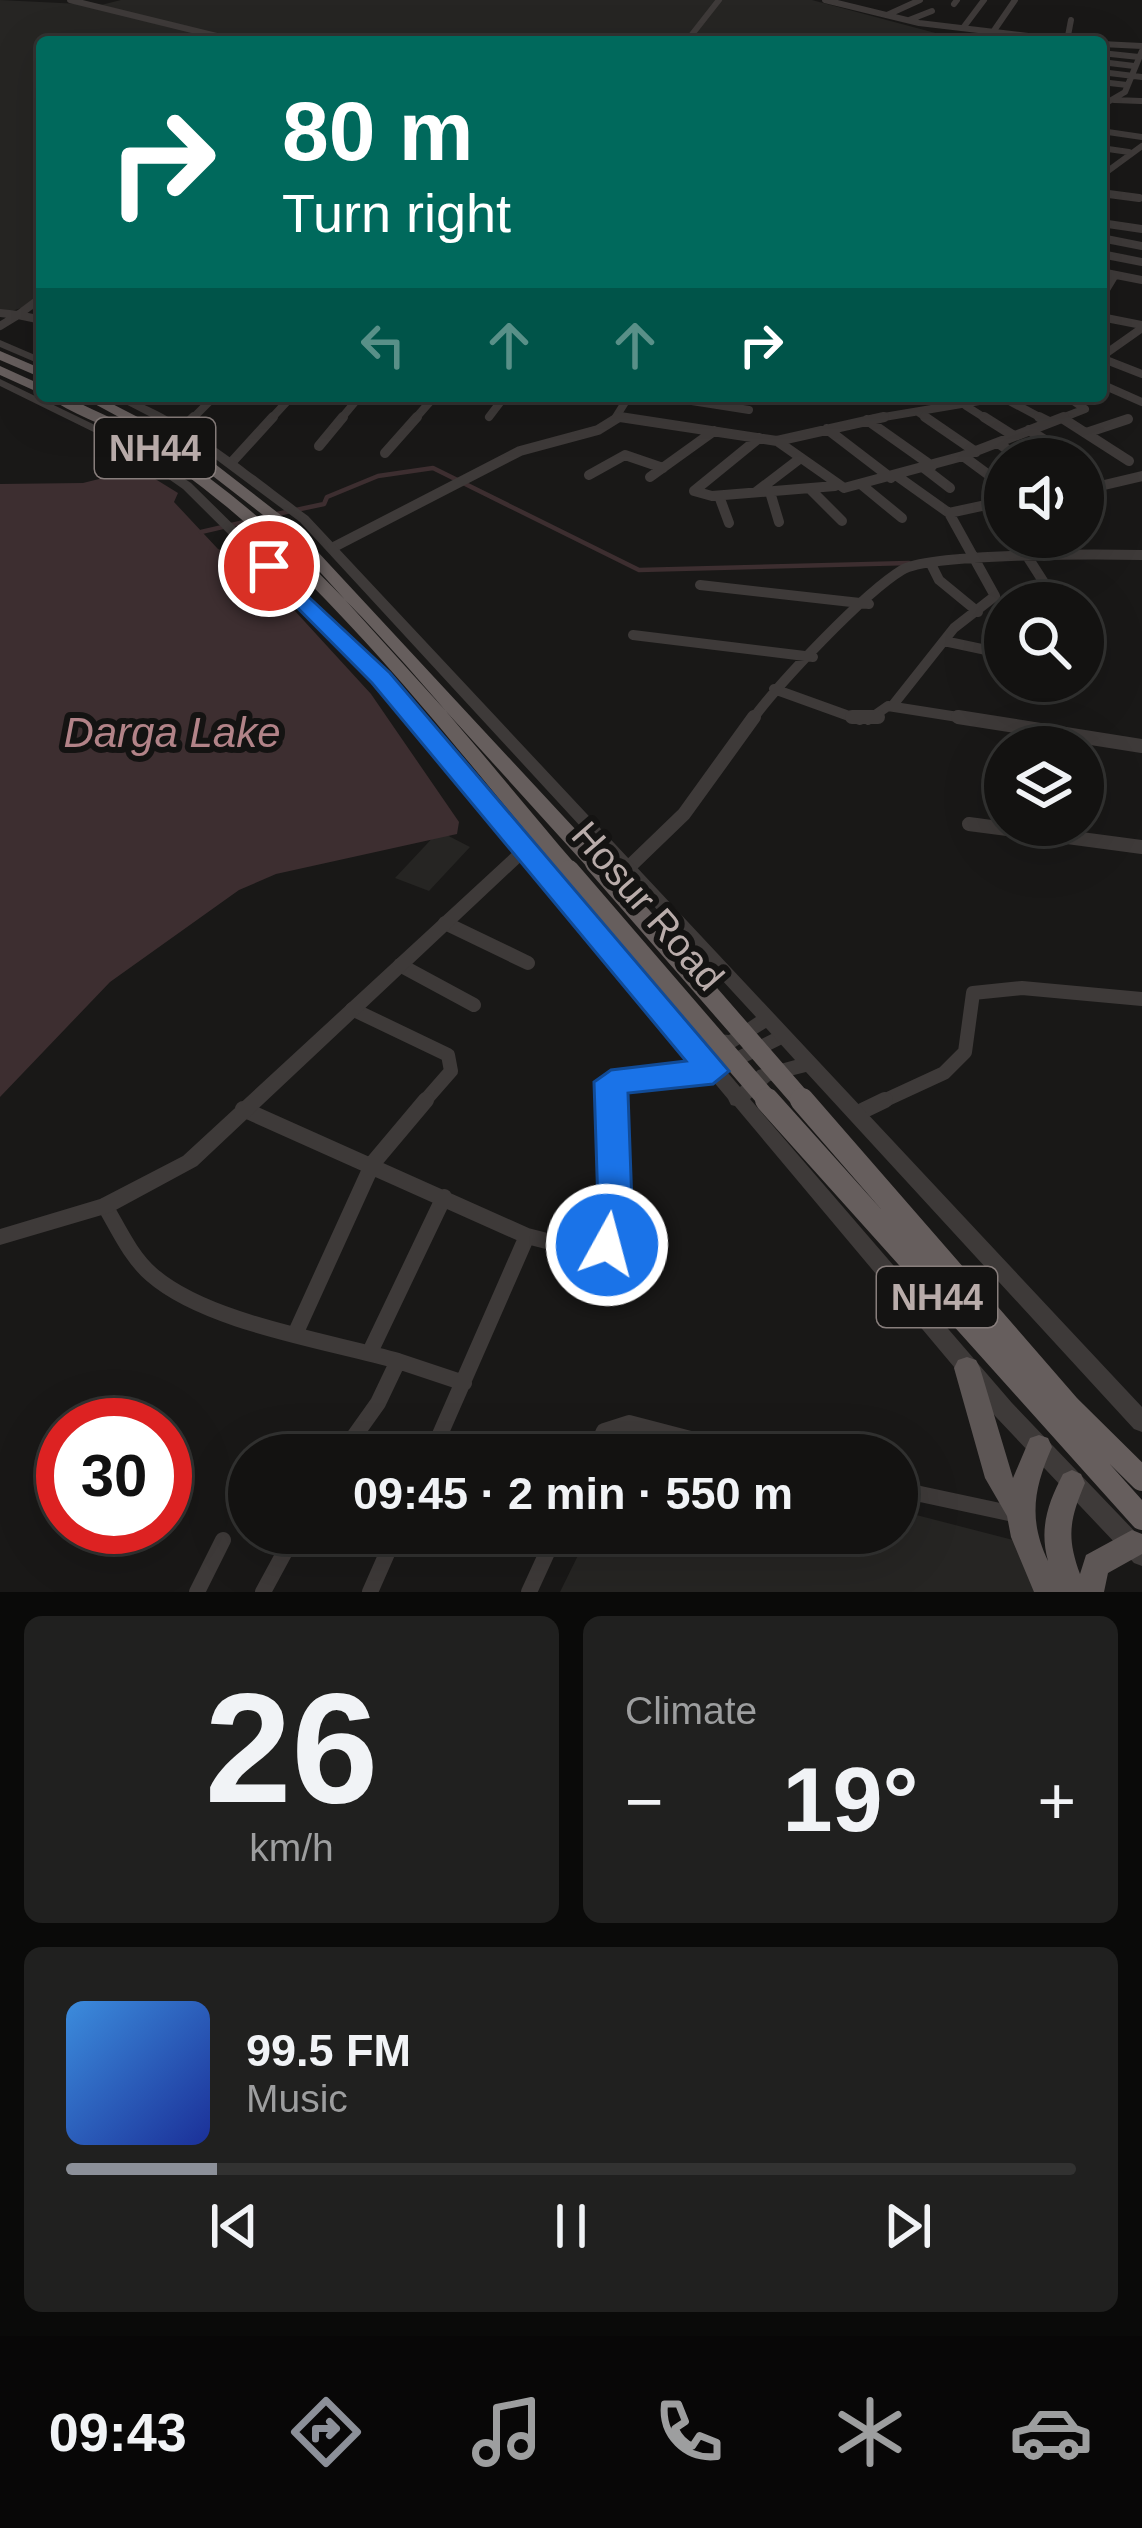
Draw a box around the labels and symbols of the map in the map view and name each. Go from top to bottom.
road number: NH44 [95,418,215,478]
pin [218,515,320,617]
water label: Darga Lake [63,709,281,756]
street label: Hosur Road [564,813,732,999]
position arrow [544,1182,670,1308]
road number: NH44 [877,1267,997,1327]
speed limit sign: 30 [36,1398,192,1554]

